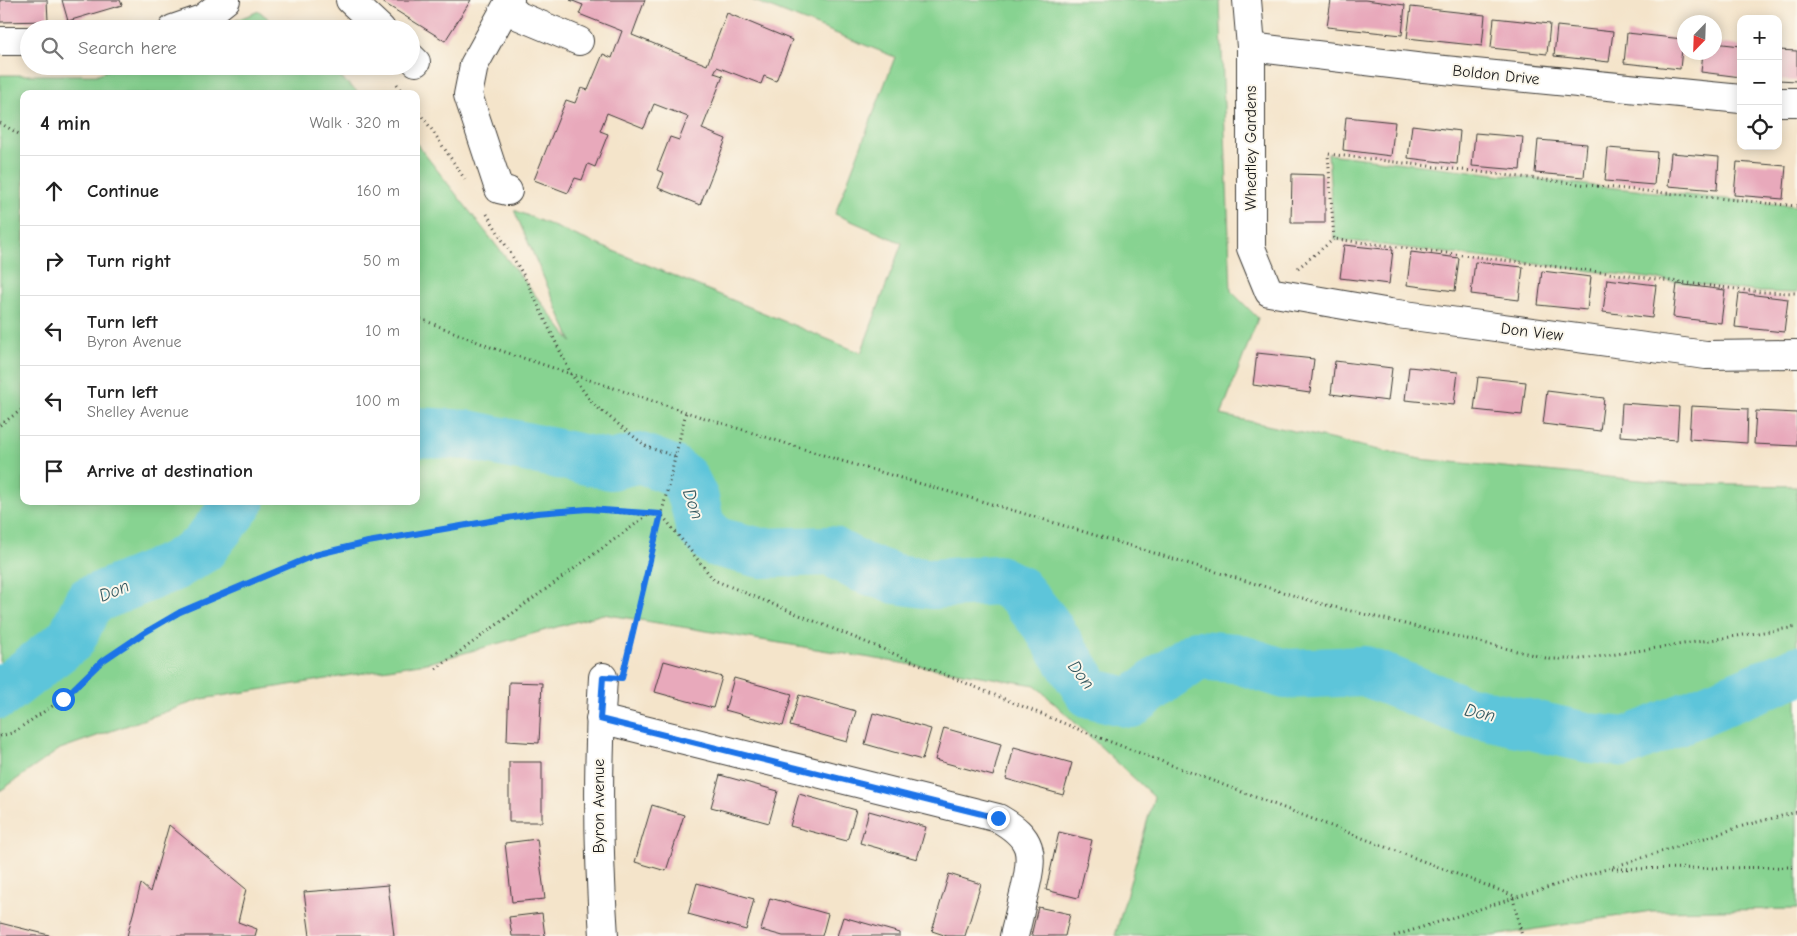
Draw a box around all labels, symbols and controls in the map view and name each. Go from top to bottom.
north arrow [1677,15,1722,60]
map controls [1737,15,1782,150]
button: + [1737,15,1782,60]
search box [20,20,420,75]
icon: search [38,34,66,62]
text: Search here [78,37,177,59]
button: − [1737,60,1782,105]
street label: Boldon Drive [1452,61,1540,89]
street label: Wheatley Gardens [1242,85,1260,210]
button: locate [1737,105,1782,150]
text: 4 min [40,111,91,135]
text: Walk · 320 m [309,114,400,132]
icon: ahead [40,177,68,205]
text: Continue [87,180,159,202]
text: 160 m [357,182,400,200]
icon: right [40,247,68,275]
text: Turn right [87,250,171,272]
text: 50 m [363,252,400,270]
text: Turn left [87,311,158,333]
icon: left [40,317,68,345]
street label: Don View [1500,319,1565,345]
text: 10 m [365,322,400,340]
text: Byron Avenue [87,333,182,351]
text: Turn left [87,381,158,403]
icon: left [40,387,68,415]
text: 100 m [356,392,400,410]
text: Shelley Avenue [87,403,189,421]
icon: arrive [40,457,68,485]
text: Arrive at destination [87,460,253,482]
water label: Don [678,486,708,522]
water label: Don [96,575,132,607]
water label: Don [1063,656,1099,694]
route start [52,688,75,711]
water label: Don [1463,699,1497,727]
street label: Byron Avenue [590,759,608,853]
route end [987,807,1010,830]

